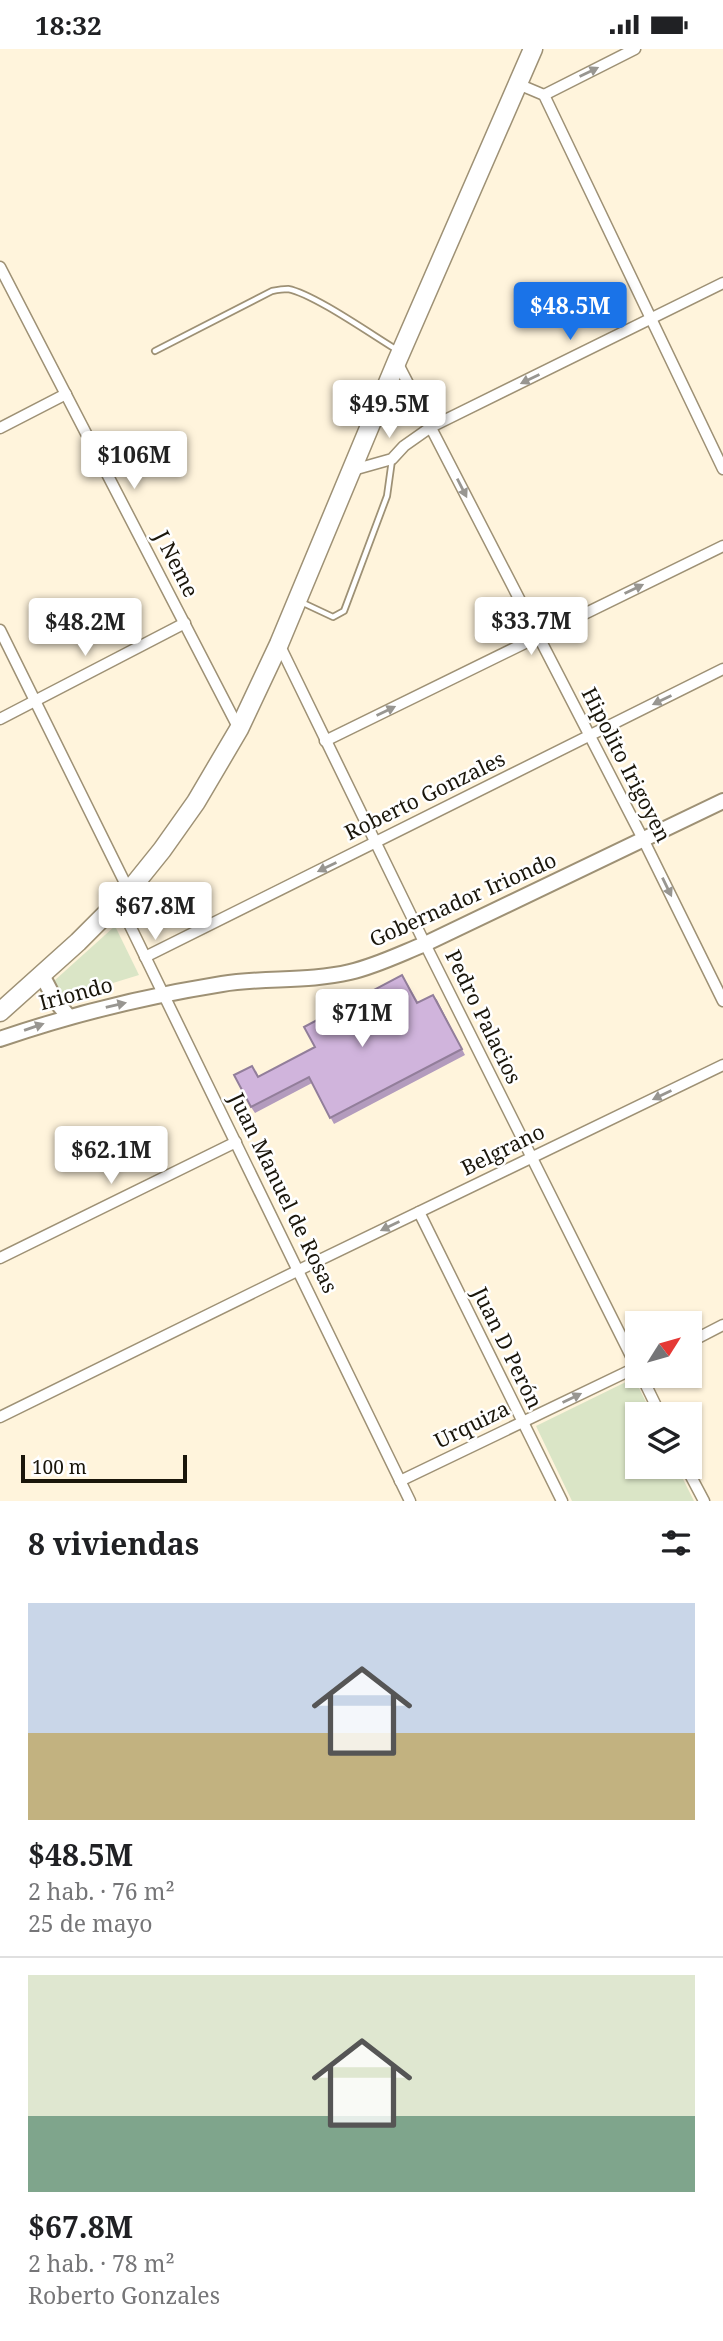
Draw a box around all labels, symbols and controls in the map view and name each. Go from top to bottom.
text: 18:32 [35,7,102,43]
one-way arrow [579,66,599,77]
pin: $48.5M [513,282,627,342]
text: $48.5M [530,289,610,321]
one-way arrow [520,373,540,384]
pin: $49.5M [332,381,446,440]
text: $49.5M [349,387,429,419]
pin: $106M [85,431,183,491]
text: $106M [97,438,171,470]
one-way arrow [457,478,468,498]
street label: J Neme [148,525,206,602]
one-way arrow [624,584,644,595]
pin: $33.7M [474,597,588,657]
pin: $48.2M [28,599,142,658]
text: $33.7M [491,604,571,636]
text: $48.2M [45,605,125,637]
street label: Hipolito Irigoyen [576,682,678,847]
one-way arrow [652,694,672,705]
one-way arrow [376,706,396,717]
street label: Roberto Gonzales [340,744,509,846]
street label: Gobernador Iriondo [365,845,560,953]
one-way arrow [317,861,337,872]
one-way arrow [661,877,672,897]
pin: $67.8M [98,883,212,942]
text: $67.8M [115,889,195,921]
street label: Pedro Palacios [439,945,528,1088]
street label: Iriondo [36,970,116,1016]
pin: $71M [321,989,403,1049]
text: $71M [332,996,392,1028]
one-way arrow [105,999,127,1010]
one-way arrow [23,1021,44,1032]
street label: Juan Manuel de Rosas [223,1087,345,1297]
one-way arrow [651,1090,672,1101]
street label: Belgrano [456,1117,549,1181]
pin: $62.1M [54,1127,168,1186]
text: $62.1M [71,1133,151,1165]
one-way arrow [380,1220,400,1232]
street label: Juan D Perón [466,1281,549,1413]
north arrow [625,1311,702,1388]
map controls [625,1311,702,1479]
one-way arrow [562,1393,582,1404]
street label: Urquiza [429,1394,514,1454]
button: layers [625,1402,702,1479]
scale bar [21,1452,187,1484]
text: 100 m [32,1454,87,1480]
text: 8 viviendas [28,1523,199,1564]
icon: filters [657,1524,695,1562]
icon: home [299,1648,425,1774]
text: $48.5M [28,1834,133,1875]
text: 2 hab. · 76 m² [28,1875,175,1907]
text: 25 de mayo [28,1907,153,1939]
icon: home [299,2020,425,2146]
text: $67.8M [28,2206,133,2247]
text: 2 hab. · 78 m² [28,2247,175,2279]
text: Roberto Gonzales [28,2279,220,2311]

